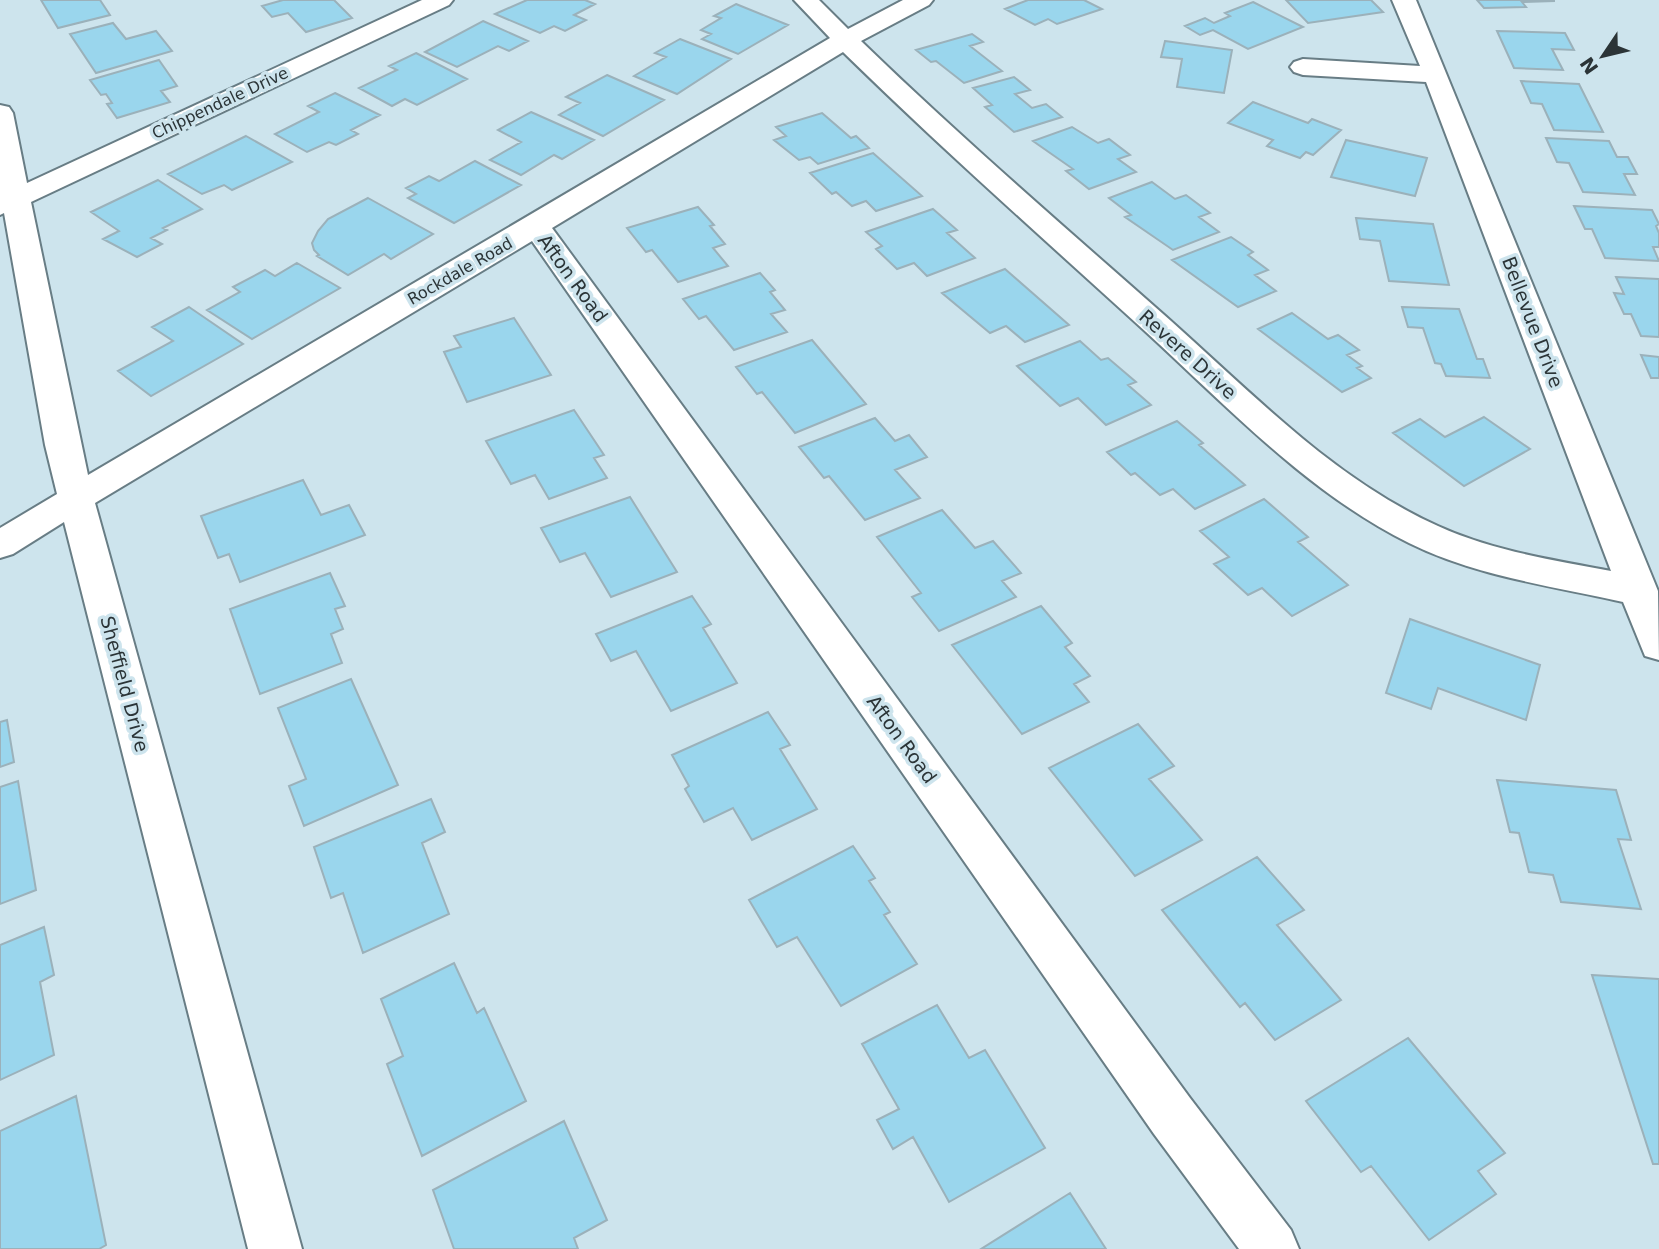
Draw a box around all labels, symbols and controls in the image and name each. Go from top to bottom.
north arrow [1568,21,1638,91]
text: N [1576,53,1603,79]
street label: Chippendale Drive [149,63,291,143]
street label: Afton Road [534,230,612,326]
street label: Rockdale Road [404,233,516,309]
street label: Bellevue Drive [1498,253,1568,391]
street label: Revere Drive [1135,305,1241,403]
street label: Sheffield Drive [96,614,154,754]
street label: Afton Road [863,691,941,787]

